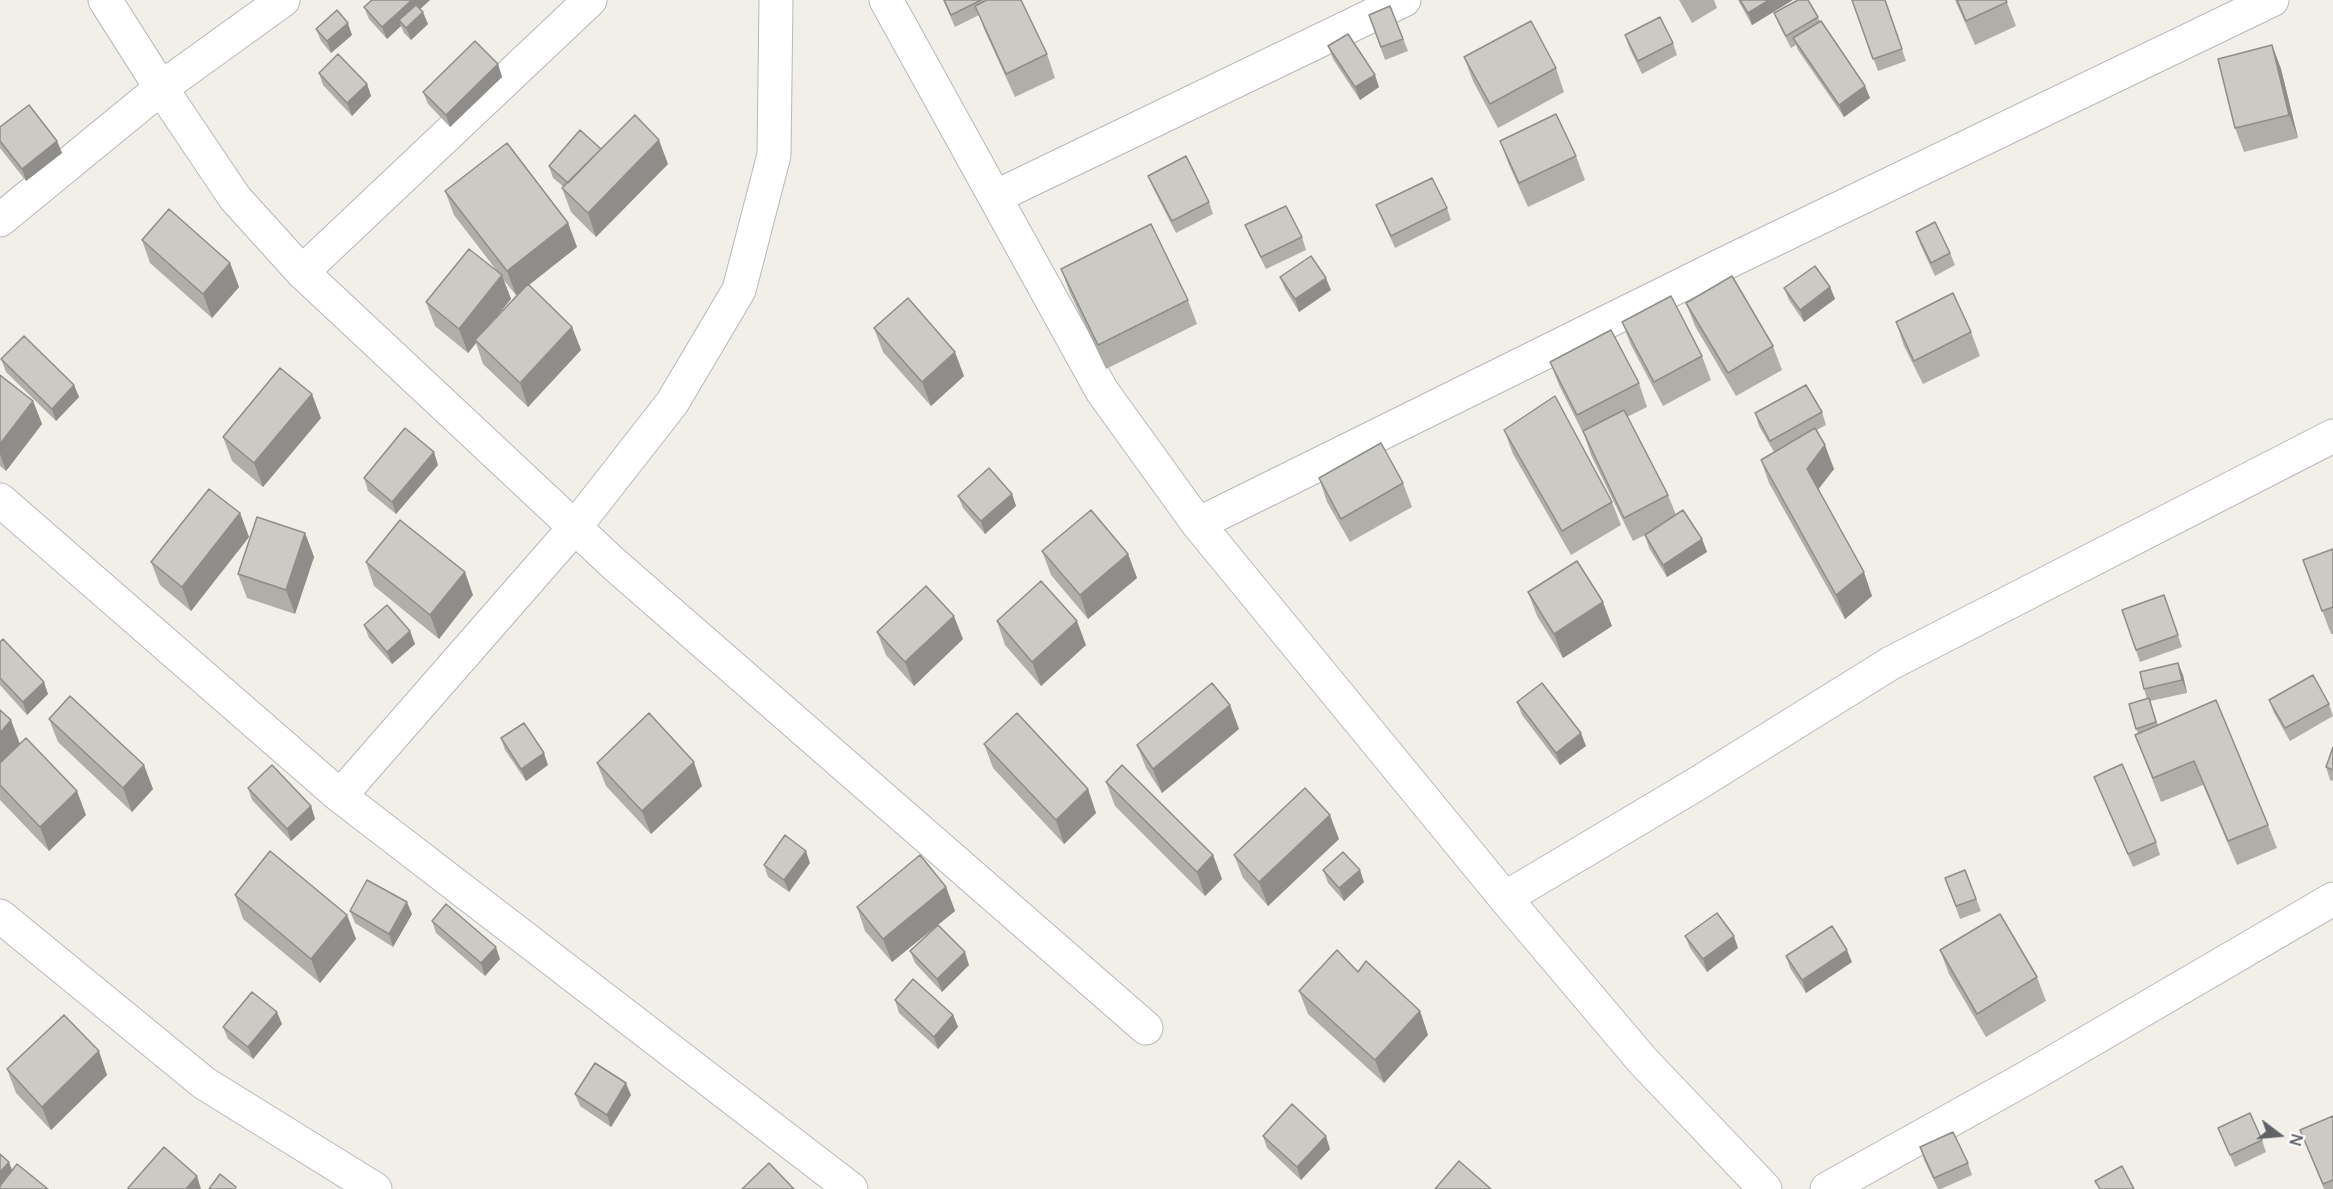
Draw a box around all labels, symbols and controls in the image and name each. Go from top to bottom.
north arrow [2249,1105,2309,1165]
text: N [2284,1131,2308,1149]

